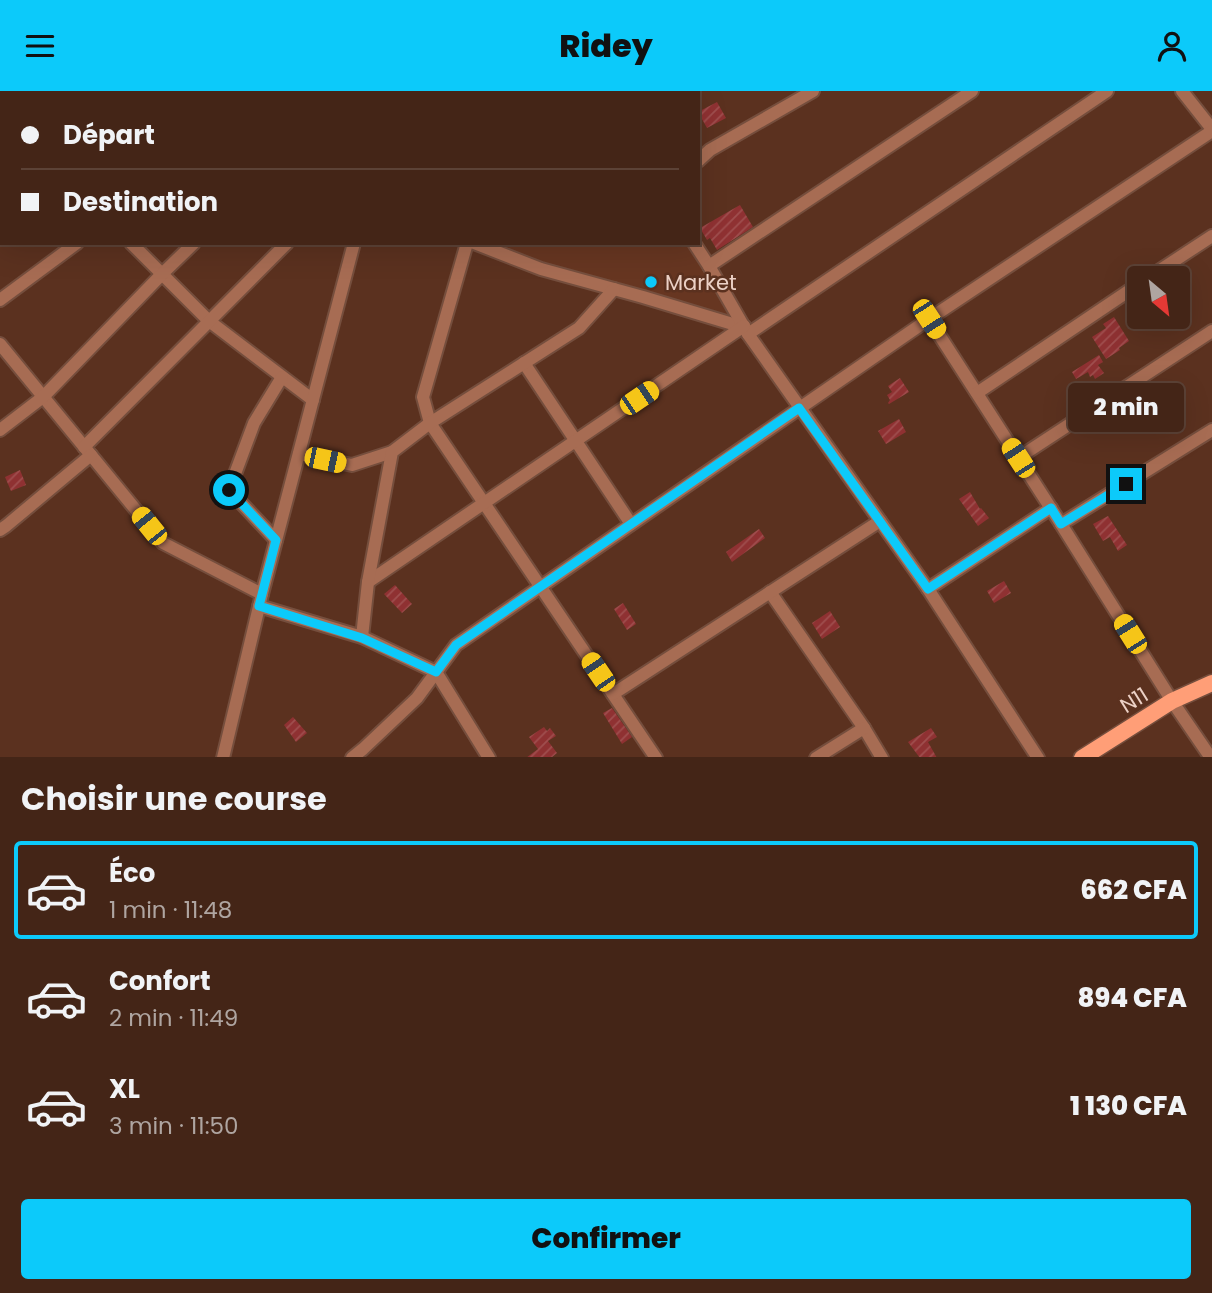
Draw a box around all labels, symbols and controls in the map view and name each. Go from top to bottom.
text: Ridey [559,23,653,68]
icon: menu [21,27,59,65]
icon: person [1153,27,1191,65]
text: Départ [63,117,155,153]
text: Destination [63,184,218,220]
north arrow [1127,266,1190,329]
map controls [1127,266,1190,329]
place label: Market [665,268,737,297]
marker: Market [643,274,659,290]
car [909,296,950,342]
car [616,378,663,418]
callout: 2 min [1068,383,1184,431]
text: 2 min [1094,391,1158,423]
car [998,435,1039,481]
car [303,445,348,475]
route end [1110,468,1142,500]
route start [213,474,245,506]
car [128,503,171,549]
car [1110,611,1151,657]
car [578,649,619,695]
street label: N11 [1114,680,1154,720]
text: Choisir une course [21,776,327,821]
text: Éco [109,855,155,891]
icon: car [25,859,88,922]
text: 662 CFA [1080,872,1187,908]
text: 1 min · 11:48 [109,894,232,926]
text: Confort [109,963,211,999]
icon: car [25,967,88,1030]
text: 894 CFA [1077,980,1187,1016]
text: 2 min · 11:49 [109,1002,238,1034]
text: XL [109,1071,140,1107]
icon: car [25,1075,88,1138]
text: 1 130 CFA [1070,1088,1187,1124]
text: 3 min · 11:50 [109,1110,238,1142]
button: Confirmer [21,1199,1191,1279]

